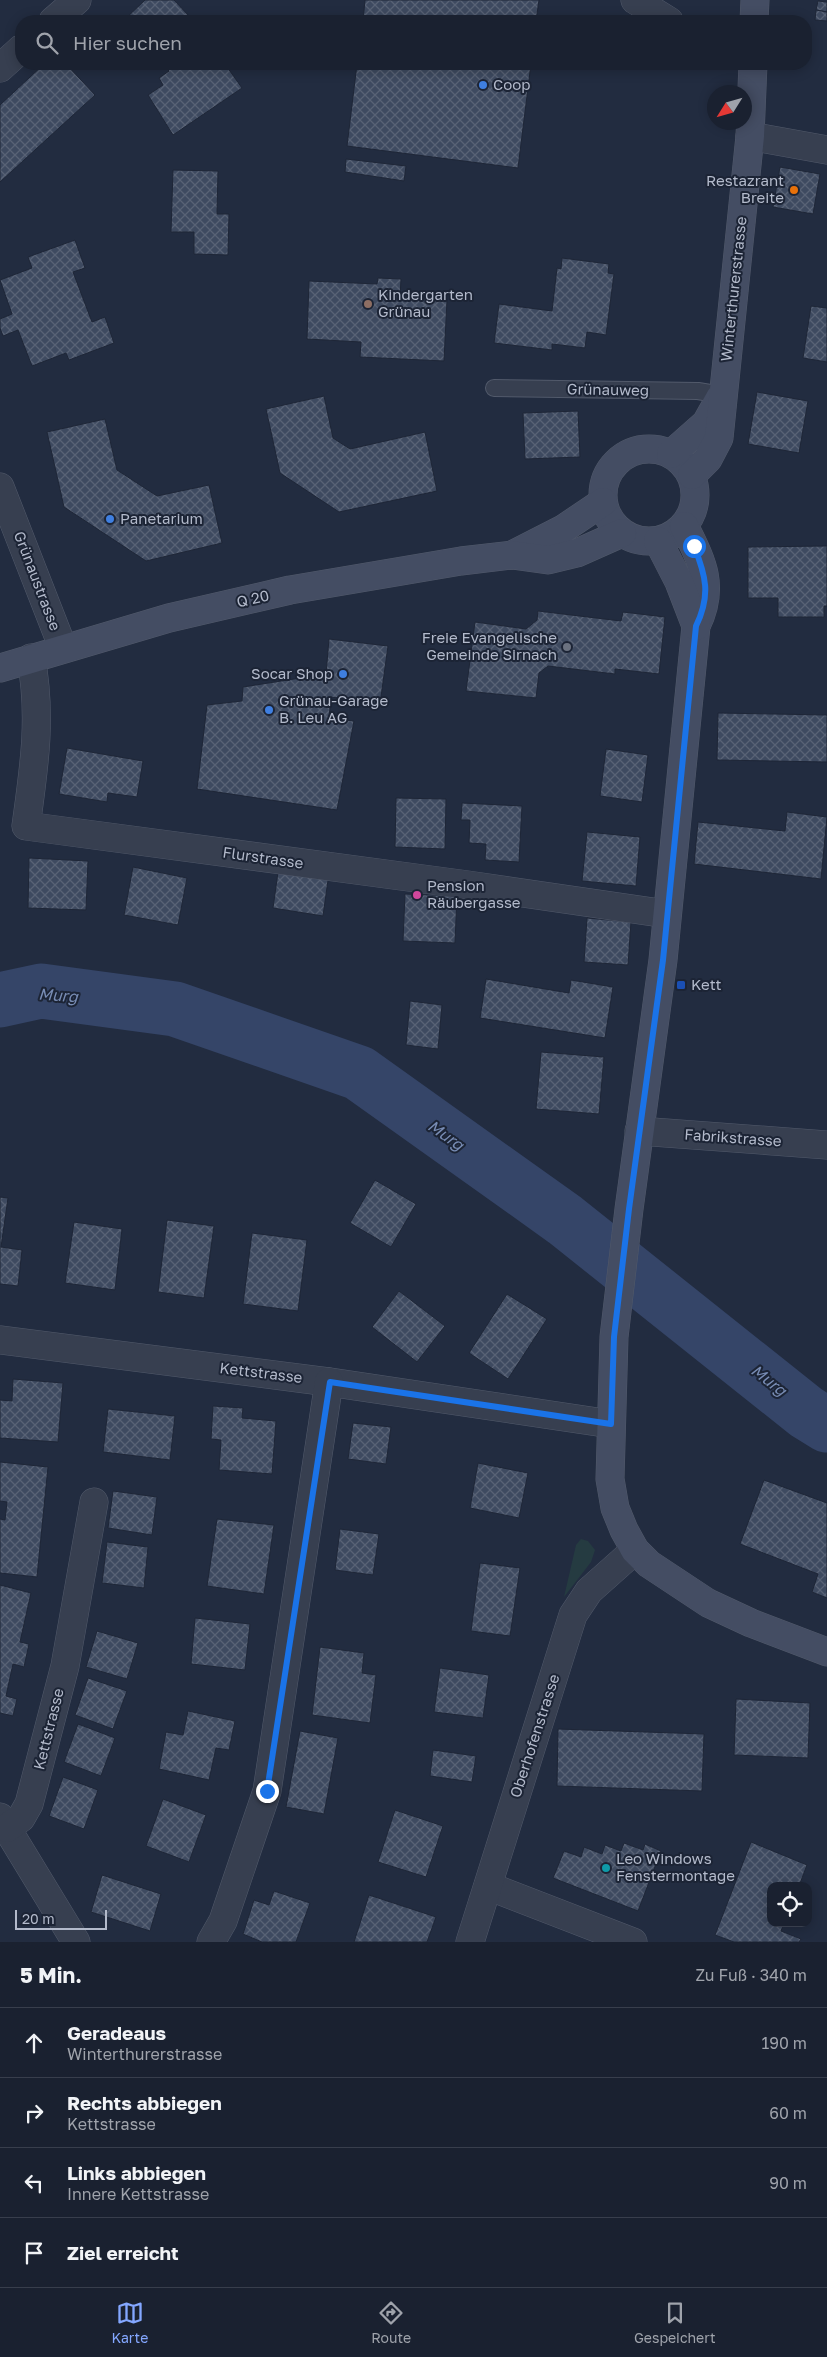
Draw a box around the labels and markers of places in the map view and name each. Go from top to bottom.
place label: Coop [493,75,530,93]
marker: Coop [477,79,489,91]
place label: Restazrant Breite [706,171,784,206]
marker: Restazrant Breite [788,184,800,196]
place label: Kindergarten Grünau [378,285,473,320]
marker: Kindergarten Grünau [362,298,374,310]
place label: Panetarium [120,509,203,527]
marker: Panetarium [104,513,116,525]
place label: Freie Evangelische Gemeinde Sirnach [422,628,557,663]
marker: Freie Evangelische Gemeinde Sirnach [561,641,573,653]
place label: Socar Shop [251,664,333,682]
marker: Socar Shop [337,668,349,680]
place label: Grünau-Garage B. Leu AG [279,691,388,726]
marker: Grünau-Garage B. Leu AG [263,704,275,716]
place label: Pension Räubergasse [427,876,521,911]
marker: Pension Räubergasse [411,889,423,901]
place label: Kett [691,975,722,993]
marker: Kett [675,979,687,991]
place label: Leo Windows Fenstermontage [616,1849,735,1884]
marker: Leo Windows Fenstermontage [600,1862,612,1874]

